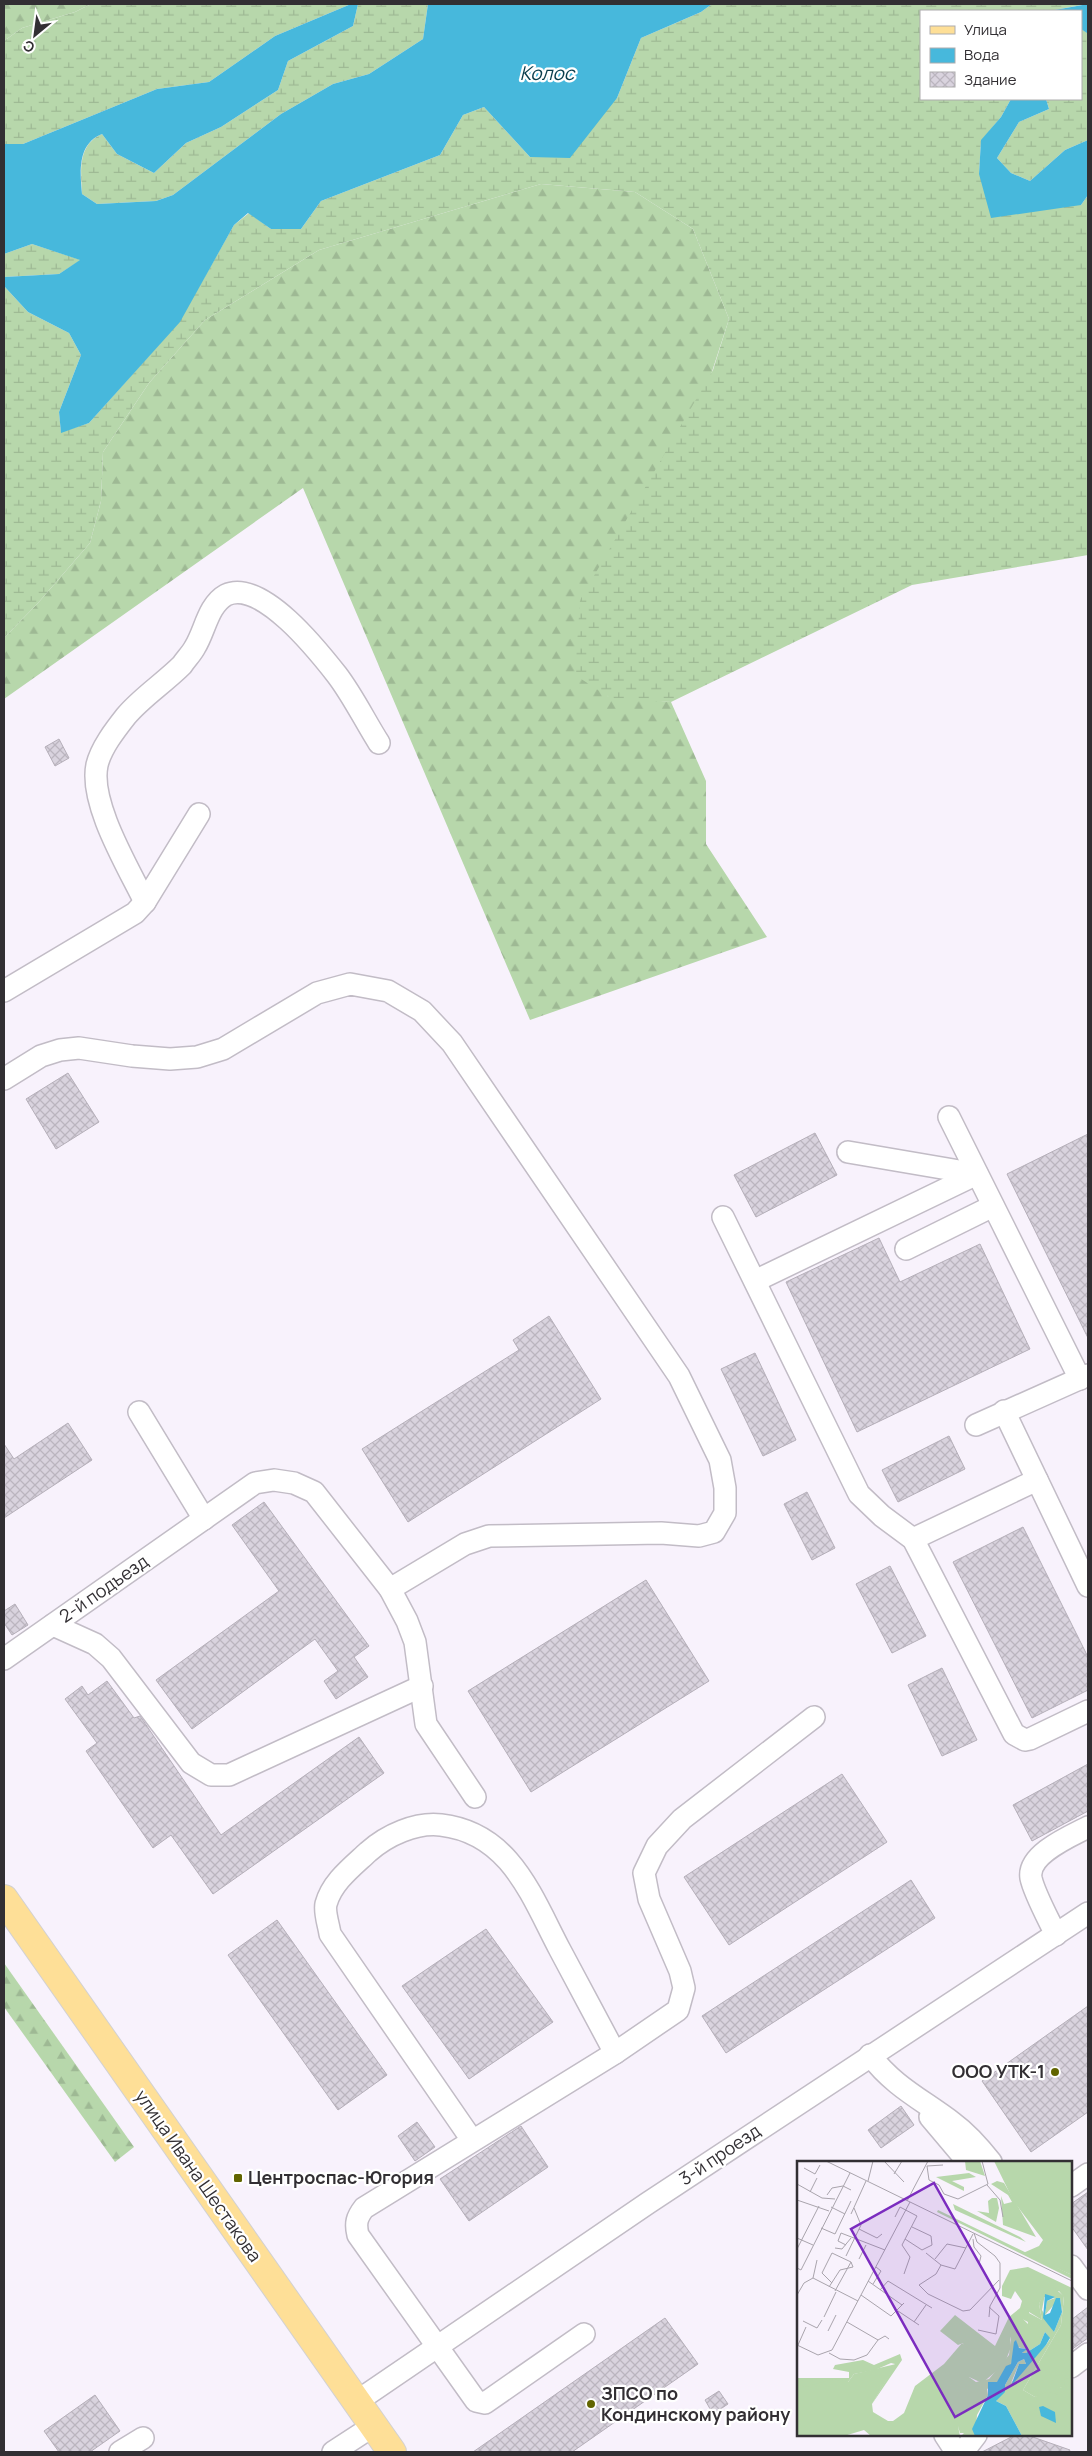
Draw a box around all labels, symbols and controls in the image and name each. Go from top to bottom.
north arrow [10,10,60,60]
legend [920,10,1082,100]
text: Улица [964,19,1007,40]
text: С [19,36,38,58]
text: Вода [964,44,999,65]
water label: Колос [520,60,576,86]
text: Здание [964,69,1017,90]
street label: 2-й подъезд [54,1549,153,1628]
place label: ООО УТК-1 [952,2059,1045,2083]
marker: ООО УТК-1 [1049,2066,1061,2078]
street label: улица Ивана Шестакова [130,2085,267,2266]
street label: 3-й проезд [674,2118,765,2190]
inset map [797,2161,1072,2436]
place label: Центроспас-Югория [248,2165,434,2189]
marker: Центроспас-Югория [232,2172,244,2184]
place label: ЗПСО по Кондинскому району [601,2381,790,2426]
marker: ЗПСО по Кондинскому району [585,2398,597,2410]

